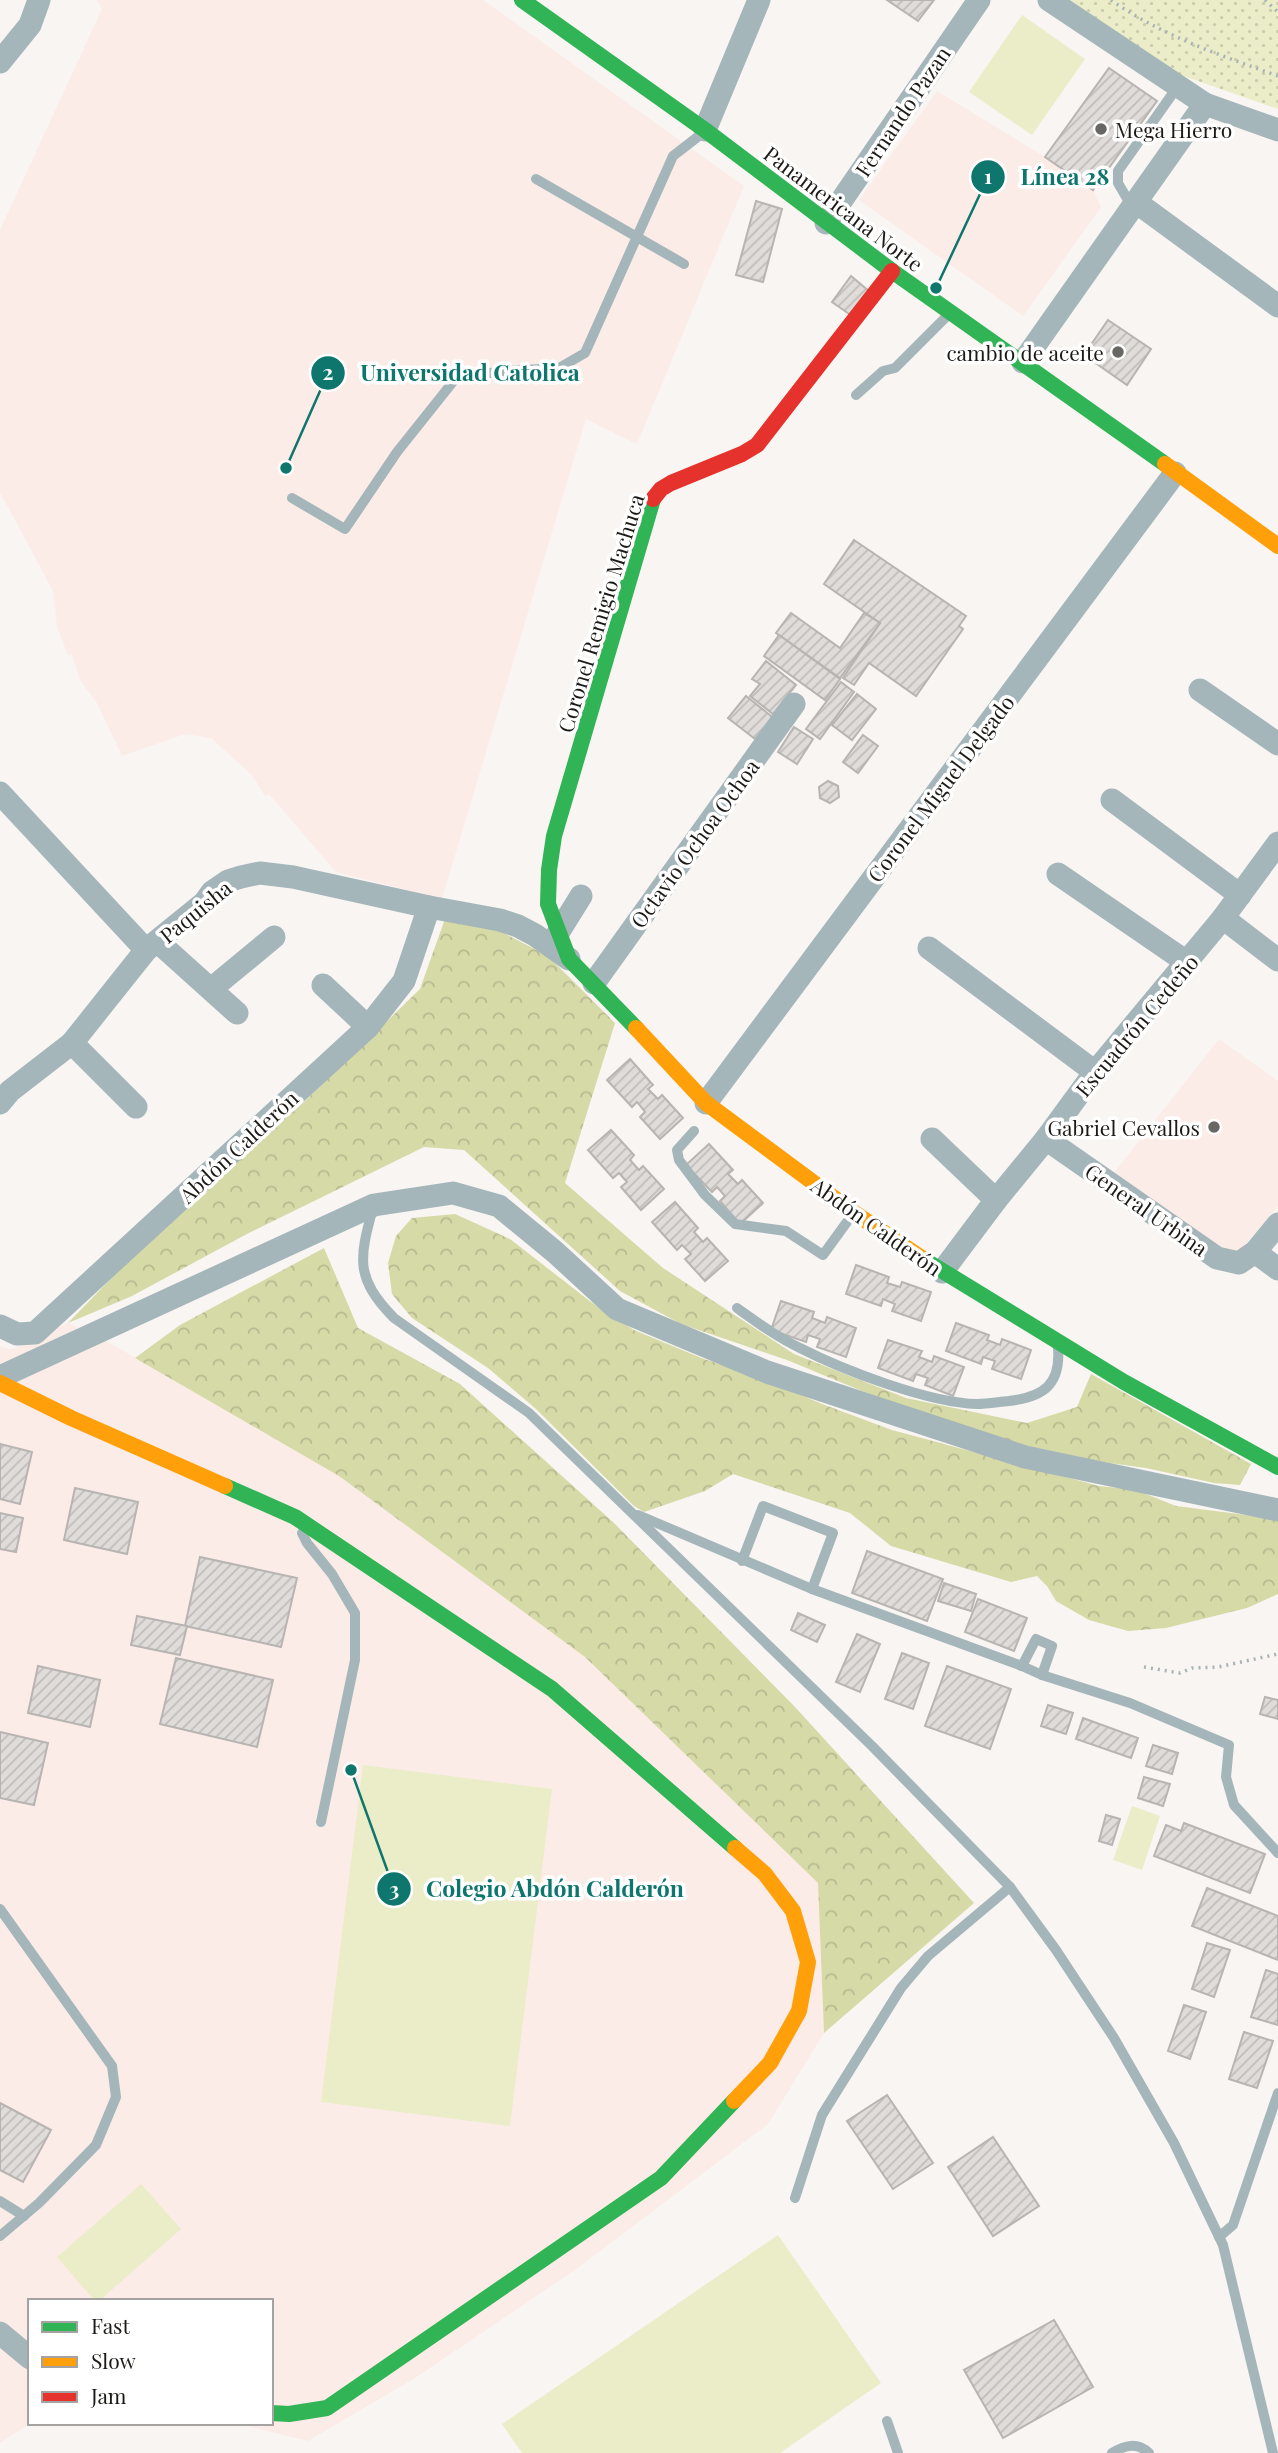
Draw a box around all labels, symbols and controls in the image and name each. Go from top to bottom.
street label: Fernando Pazan [848,40,956,182]
place label: Mega Hierro [1115,115,1232,143]
marker: Mega Hierro [1093,121,1109,137]
street label: Panamericana Norte [759,139,929,277]
callout: Línea 28 [971,155,1123,199]
text: Línea 28 [1021,160,1109,191]
text: 1 [984,161,992,189]
place label: cambio de aceite [946,338,1104,366]
marker: cambio de aceite [1110,344,1126,360]
callout: Universidad Catolica [311,351,593,395]
text: Universidad Catolica [360,356,580,387]
text: 2 [323,357,334,385]
street label: Coronel Remigio Machuca [550,490,650,736]
street label: Coronel Miguel Delgado [860,689,1020,887]
street label: Octavio Ochoa Ochoa [623,753,765,933]
street label: Paquisha [153,873,237,949]
street label: Escuadrón Cedeño [1068,948,1204,1102]
street label: Abdón Calderón [172,1083,304,1209]
place label: Gabriel Cevallos [1047,1113,1200,1141]
marker: Gabriel Cevallos [1206,1119,1222,1135]
street label: General Urbina [1080,1156,1214,1262]
street label: Abdón Calderón [805,1170,948,1282]
callout: Colegio Abdón Calderón [377,1867,699,1911]
text: Colegio Abdón Calderón [426,1872,684,1903]
text: 3 [389,1874,399,1902]
legend [28,2299,273,2425]
text: Fast [91,2311,130,2339]
text: Slow [91,2346,136,2374]
text: Jam [90,2381,127,2409]

